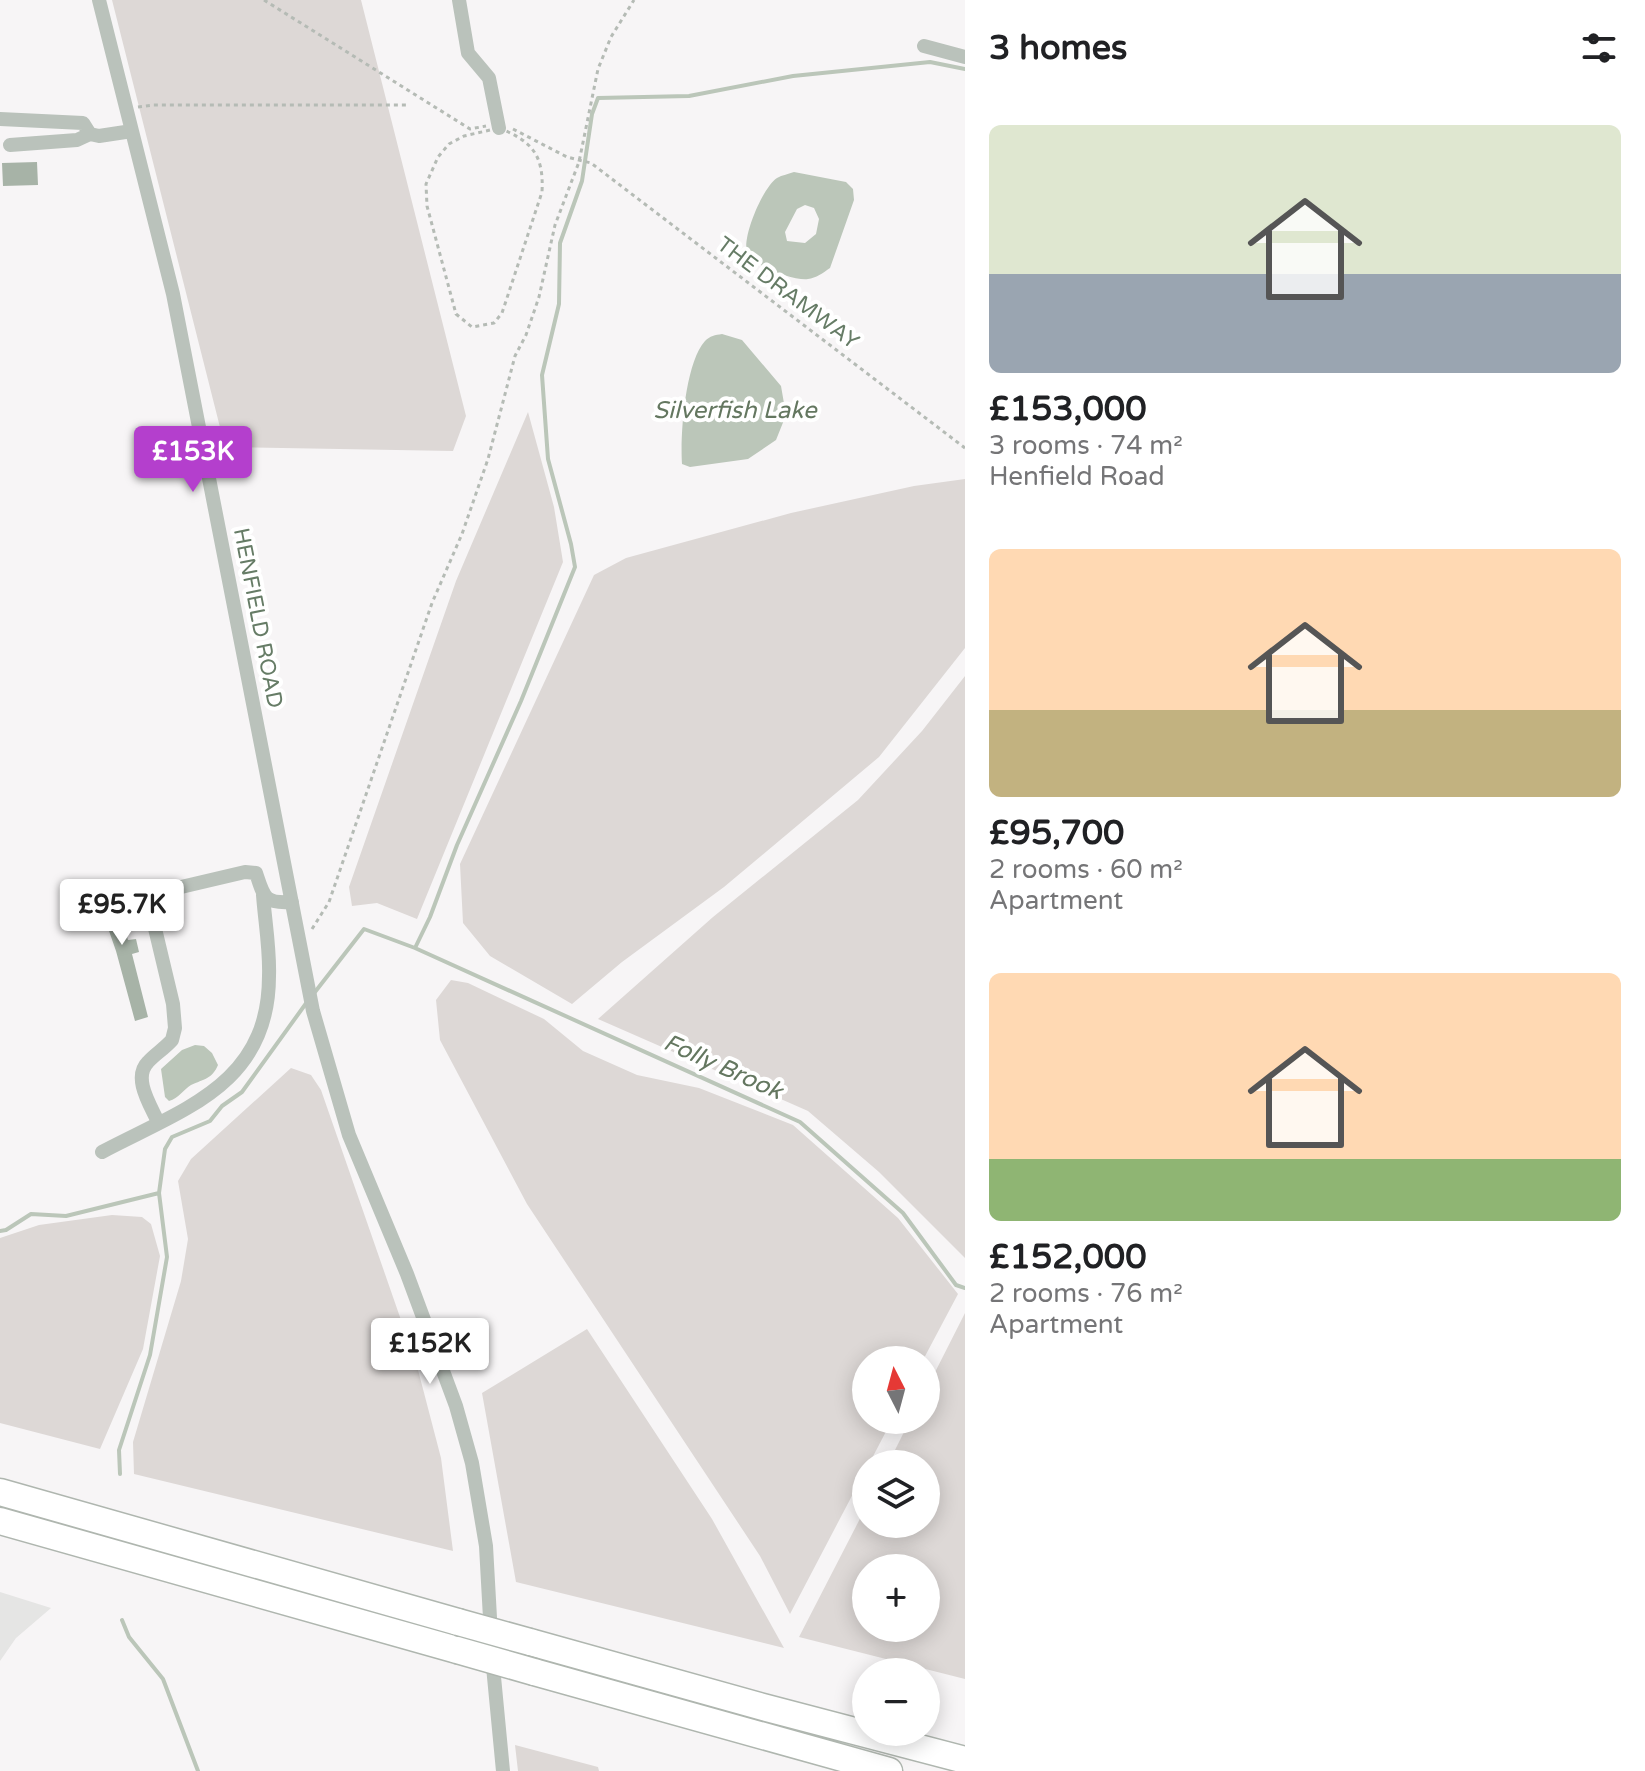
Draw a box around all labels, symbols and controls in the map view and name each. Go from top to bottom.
icon: filters [1577,26,1621,70]
text: 3 homes [989,28,1127,69]
icon: home [1233,177,1377,321]
street label: THE DRAMWAY [712,231,864,355]
text: £153,000 [989,389,1147,430]
water label: Silverfish Lake [653,396,818,425]
pin: £153K [137,426,249,494]
text: 3 rooms · 74 m² [989,430,1183,461]
text: £153K [152,436,234,467]
text: Henfield Road [989,461,1165,492]
street label: HENFIELD ROAD [228,526,288,710]
icon: home [1233,601,1377,745]
text: £95,700 [989,813,1124,854]
text: 2 rooms · 60 m² [989,854,1183,885]
pin: £95.7K [57,879,187,947]
text: Apartment [989,885,1123,916]
text: £95.7K [78,889,166,920]
icon: home [1233,1025,1377,1169]
water label: Folly Brook [659,1028,789,1107]
text: £152,000 [989,1237,1147,1278]
text: 2 rooms · 76 m² [989,1278,1183,1309]
text: Apartment [989,1309,1123,1340]
pin: £152K [374,1318,486,1386]
text: £152K [389,1328,471,1359]
north arrow [852,1346,940,1434]
map controls [852,1346,940,1746]
button: layers [852,1450,940,1538]
button: + [852,1554,940,1642]
button: − [852,1658,940,1746]

